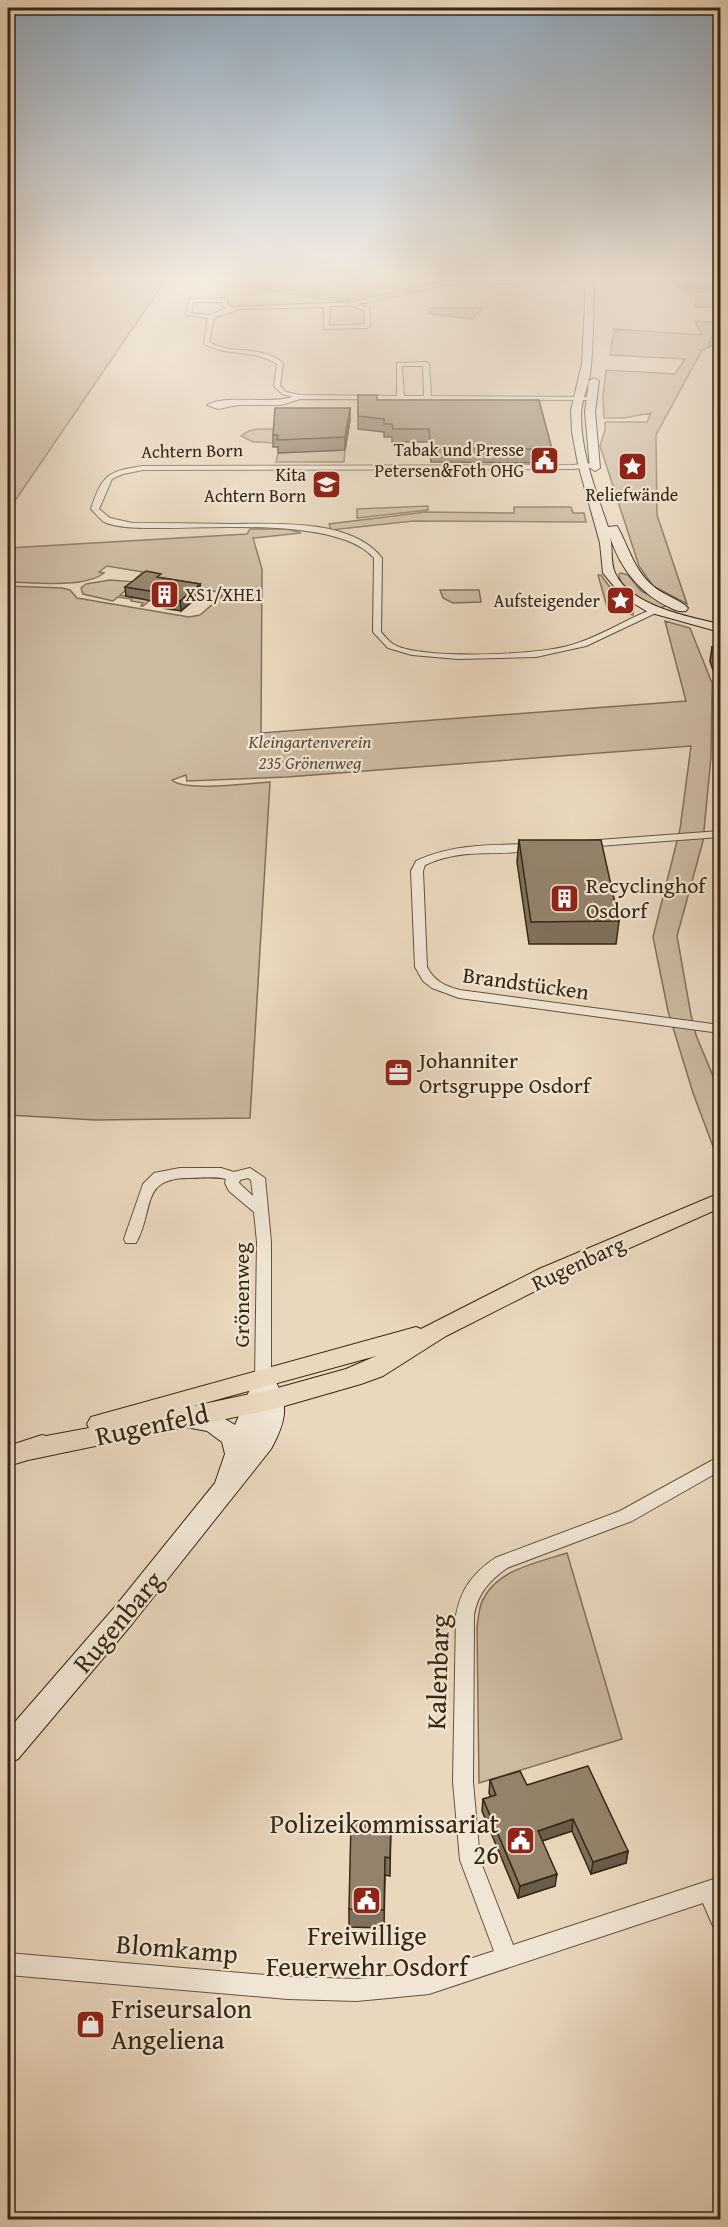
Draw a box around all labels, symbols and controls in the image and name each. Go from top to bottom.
street label: Achtern Born [141,436,243,465]
place label: Tabak und Presse Petersen&Foth OHG [375,436,524,484]
public building icon: Tabak und Presse Petersen&Foth OHG [529,444,561,476]
place icon: Reliefwände [616,450,648,482]
place label: Kita Achtern Born [204,461,306,509]
school or university icon: Kita Achtern Born [311,469,343,501]
place label: Reliefwände [586,481,678,508]
building icon: XS1/XHE1 [148,579,180,611]
place label: XS1/XHE1 [185,581,263,608]
place icon: Aufsteigender [605,585,637,617]
place label: Aufsteigender [494,587,601,614]
park label: Kleingartenverein 235 Grönenweg [248,728,371,776]
place label: Recyclinghof Osdorf [586,869,708,926]
building icon: Recyclinghof Osdorf [549,882,581,914]
street label: Brandstücken [461,958,592,1008]
place label: Johanniter Ortsgruppe Osdorf [416,1044,593,1101]
office icon: Johanniter Ortsgruppe Osdorf [382,1057,414,1089]
street label: Rugenbarg [526,1227,630,1299]
street label: Grönenweg [225,1243,257,1347]
street label: Rugenfeld [92,1392,213,1456]
street label: Rugenbarg [62,1561,172,1681]
street label: Kalenbarg [415,1613,459,1730]
place label: Polizeikommissariat 26 [270,1803,499,1874]
public building icon: Polizeikommissariat 26 [504,1824,536,1856]
public building icon: Freiwillige Feuerwehr Osdorf [351,1885,383,1917]
place label: Freiwillige Feuerwehr Osdorf [266,1915,471,1986]
street label: Blomkamp [115,1923,240,1973]
place label: Friseursalon Angeliena [111,1988,252,2059]
shop icon: Friseursalon Angeliena [74,2009,106,2041]

